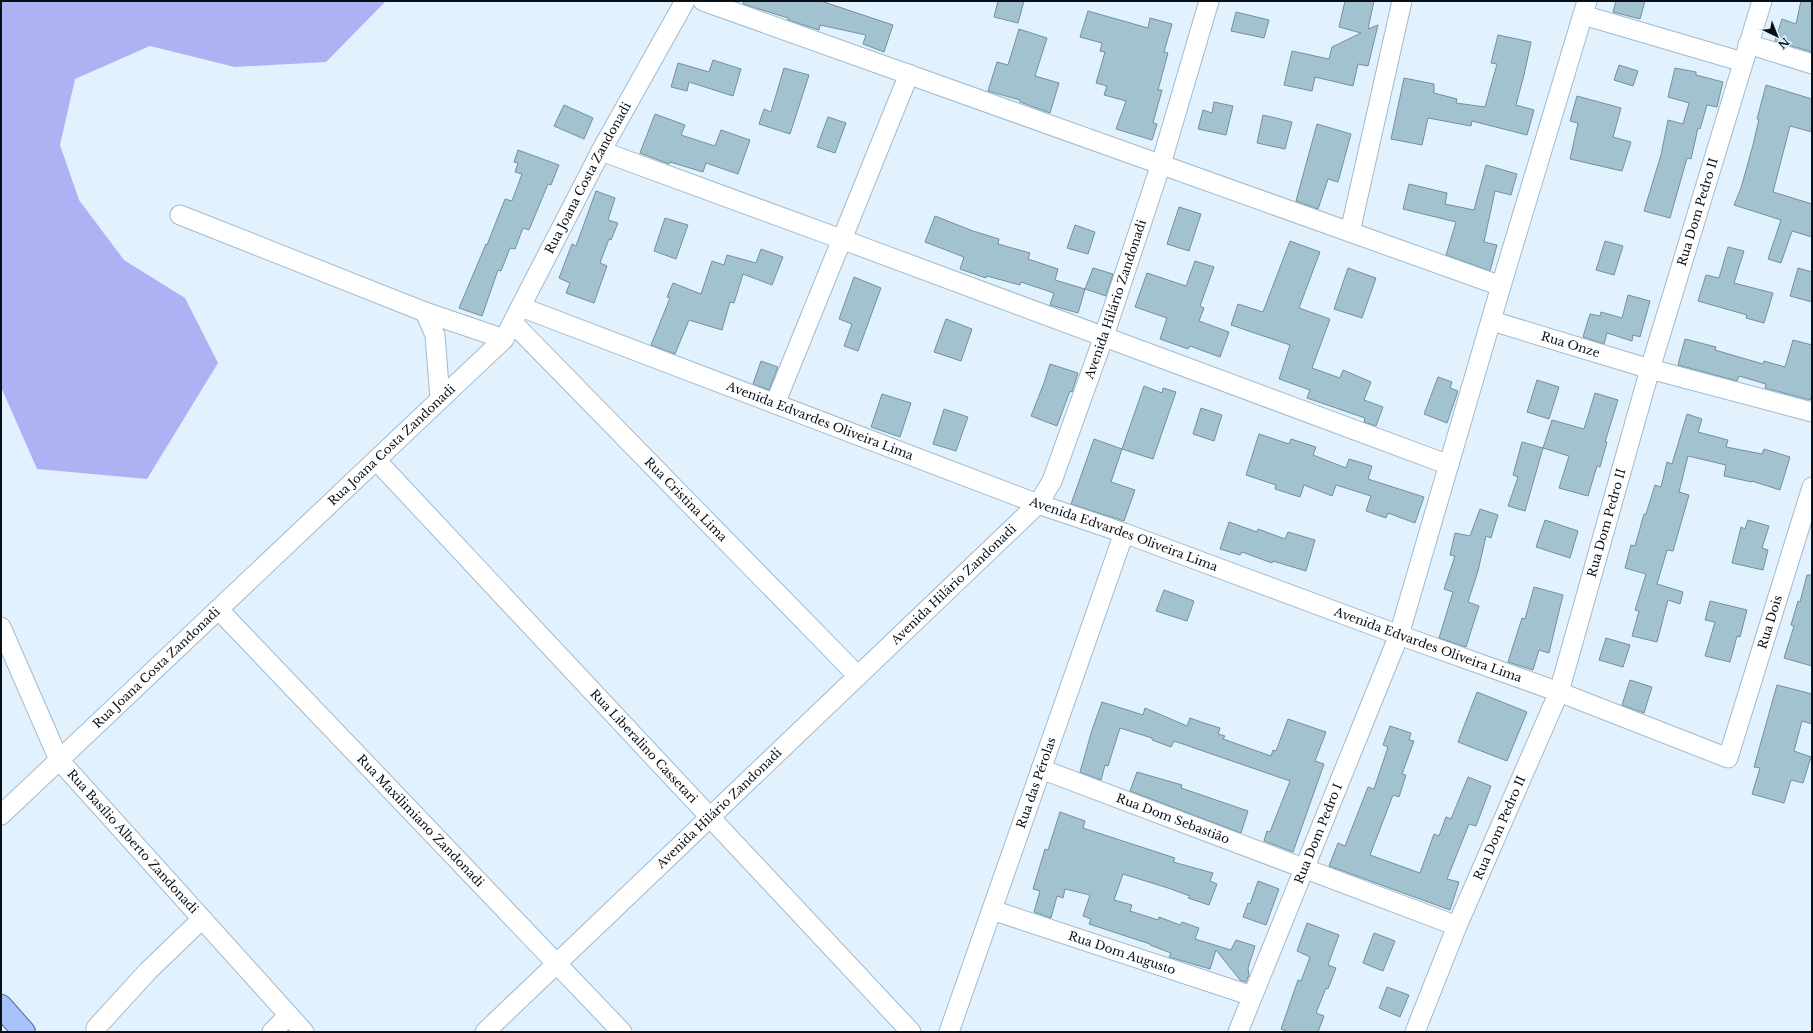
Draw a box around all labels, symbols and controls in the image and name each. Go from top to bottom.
north arrow [1757,16,1797,56]
text: N [1775,35,1792,52]
street label: Rua Joana Costa Zandonadi [541,99,634,256]
street label: Rua Dom Pedro II [1674,156,1721,268]
street label: Avenida Hilário Zandonadi [1081,218,1149,382]
street label: Rua Onze [1539,328,1602,360]
street label: Avenida Edvardes Oliveira Lima [724,378,916,463]
street label: Rua Joana Costa Zandonadi [325,381,458,509]
street label: Rua Cristina Lima [642,454,731,545]
street label: Rua Dom Pedro II [1584,467,1629,579]
street label: Avenida Edvardes Oliveira Lima [1027,493,1220,574]
street label: Avenida Hilário Zandonadi [887,521,1019,648]
street label: Rua Dois [1754,593,1785,651]
street label: Avenida Edvardes Oliveira Lima [1331,603,1524,685]
street label: Rua Joana Costa Zandonadi [89,604,223,731]
street label: Rua Liberalino Cassetari [587,686,701,806]
street label: Rua das Pérolas [1013,735,1059,830]
street label: Avenida Hilário Zandonadi [653,745,785,872]
street label: Rua Maxilimiano Zandonadi [354,751,487,890]
street label: Rua Basílio Alberto Zandonadi [64,766,202,916]
street label: Rua Dom Pedro II [1470,773,1529,882]
street label: Rua Dom Pedro I [1291,781,1345,886]
street label: Rua Dom Sebastião [1114,790,1232,847]
street label: Rua Dom Augusto [1067,928,1178,977]

